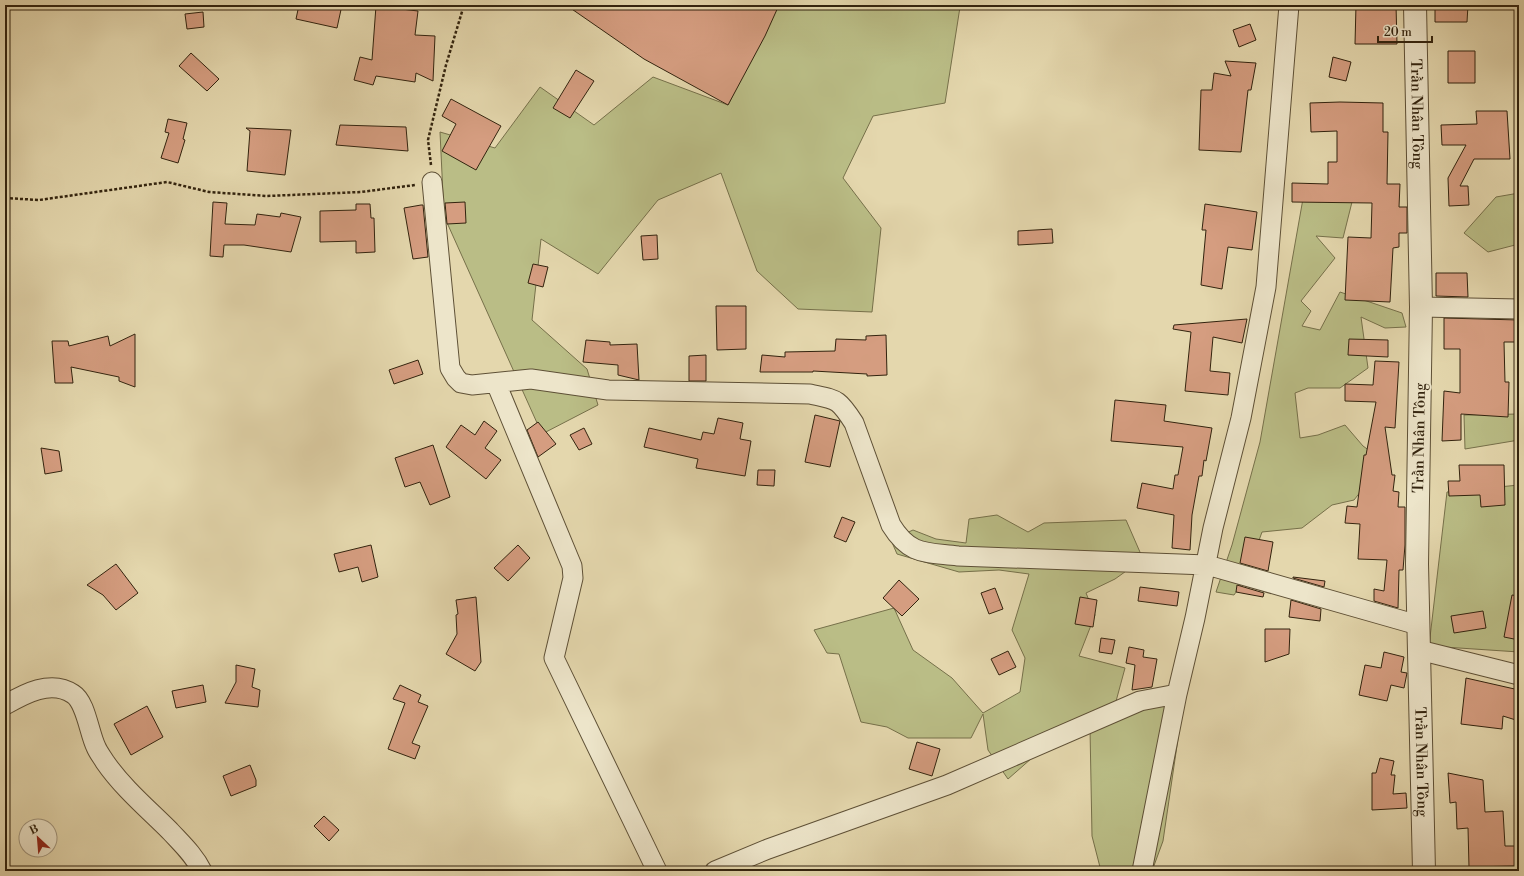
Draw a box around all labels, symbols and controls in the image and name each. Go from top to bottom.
scale bar [1378,18,1432,44]
text: 20 m [1384,25,1412,40]
street label: Trần Nhân Tông [1406,59,1427,169]
street label: Trần Nhân Tông [1409,383,1430,493]
street label: Trần Nhân Tông [1410,707,1432,817]
north arrow [18,818,58,858]
text: B [27,822,41,838]

